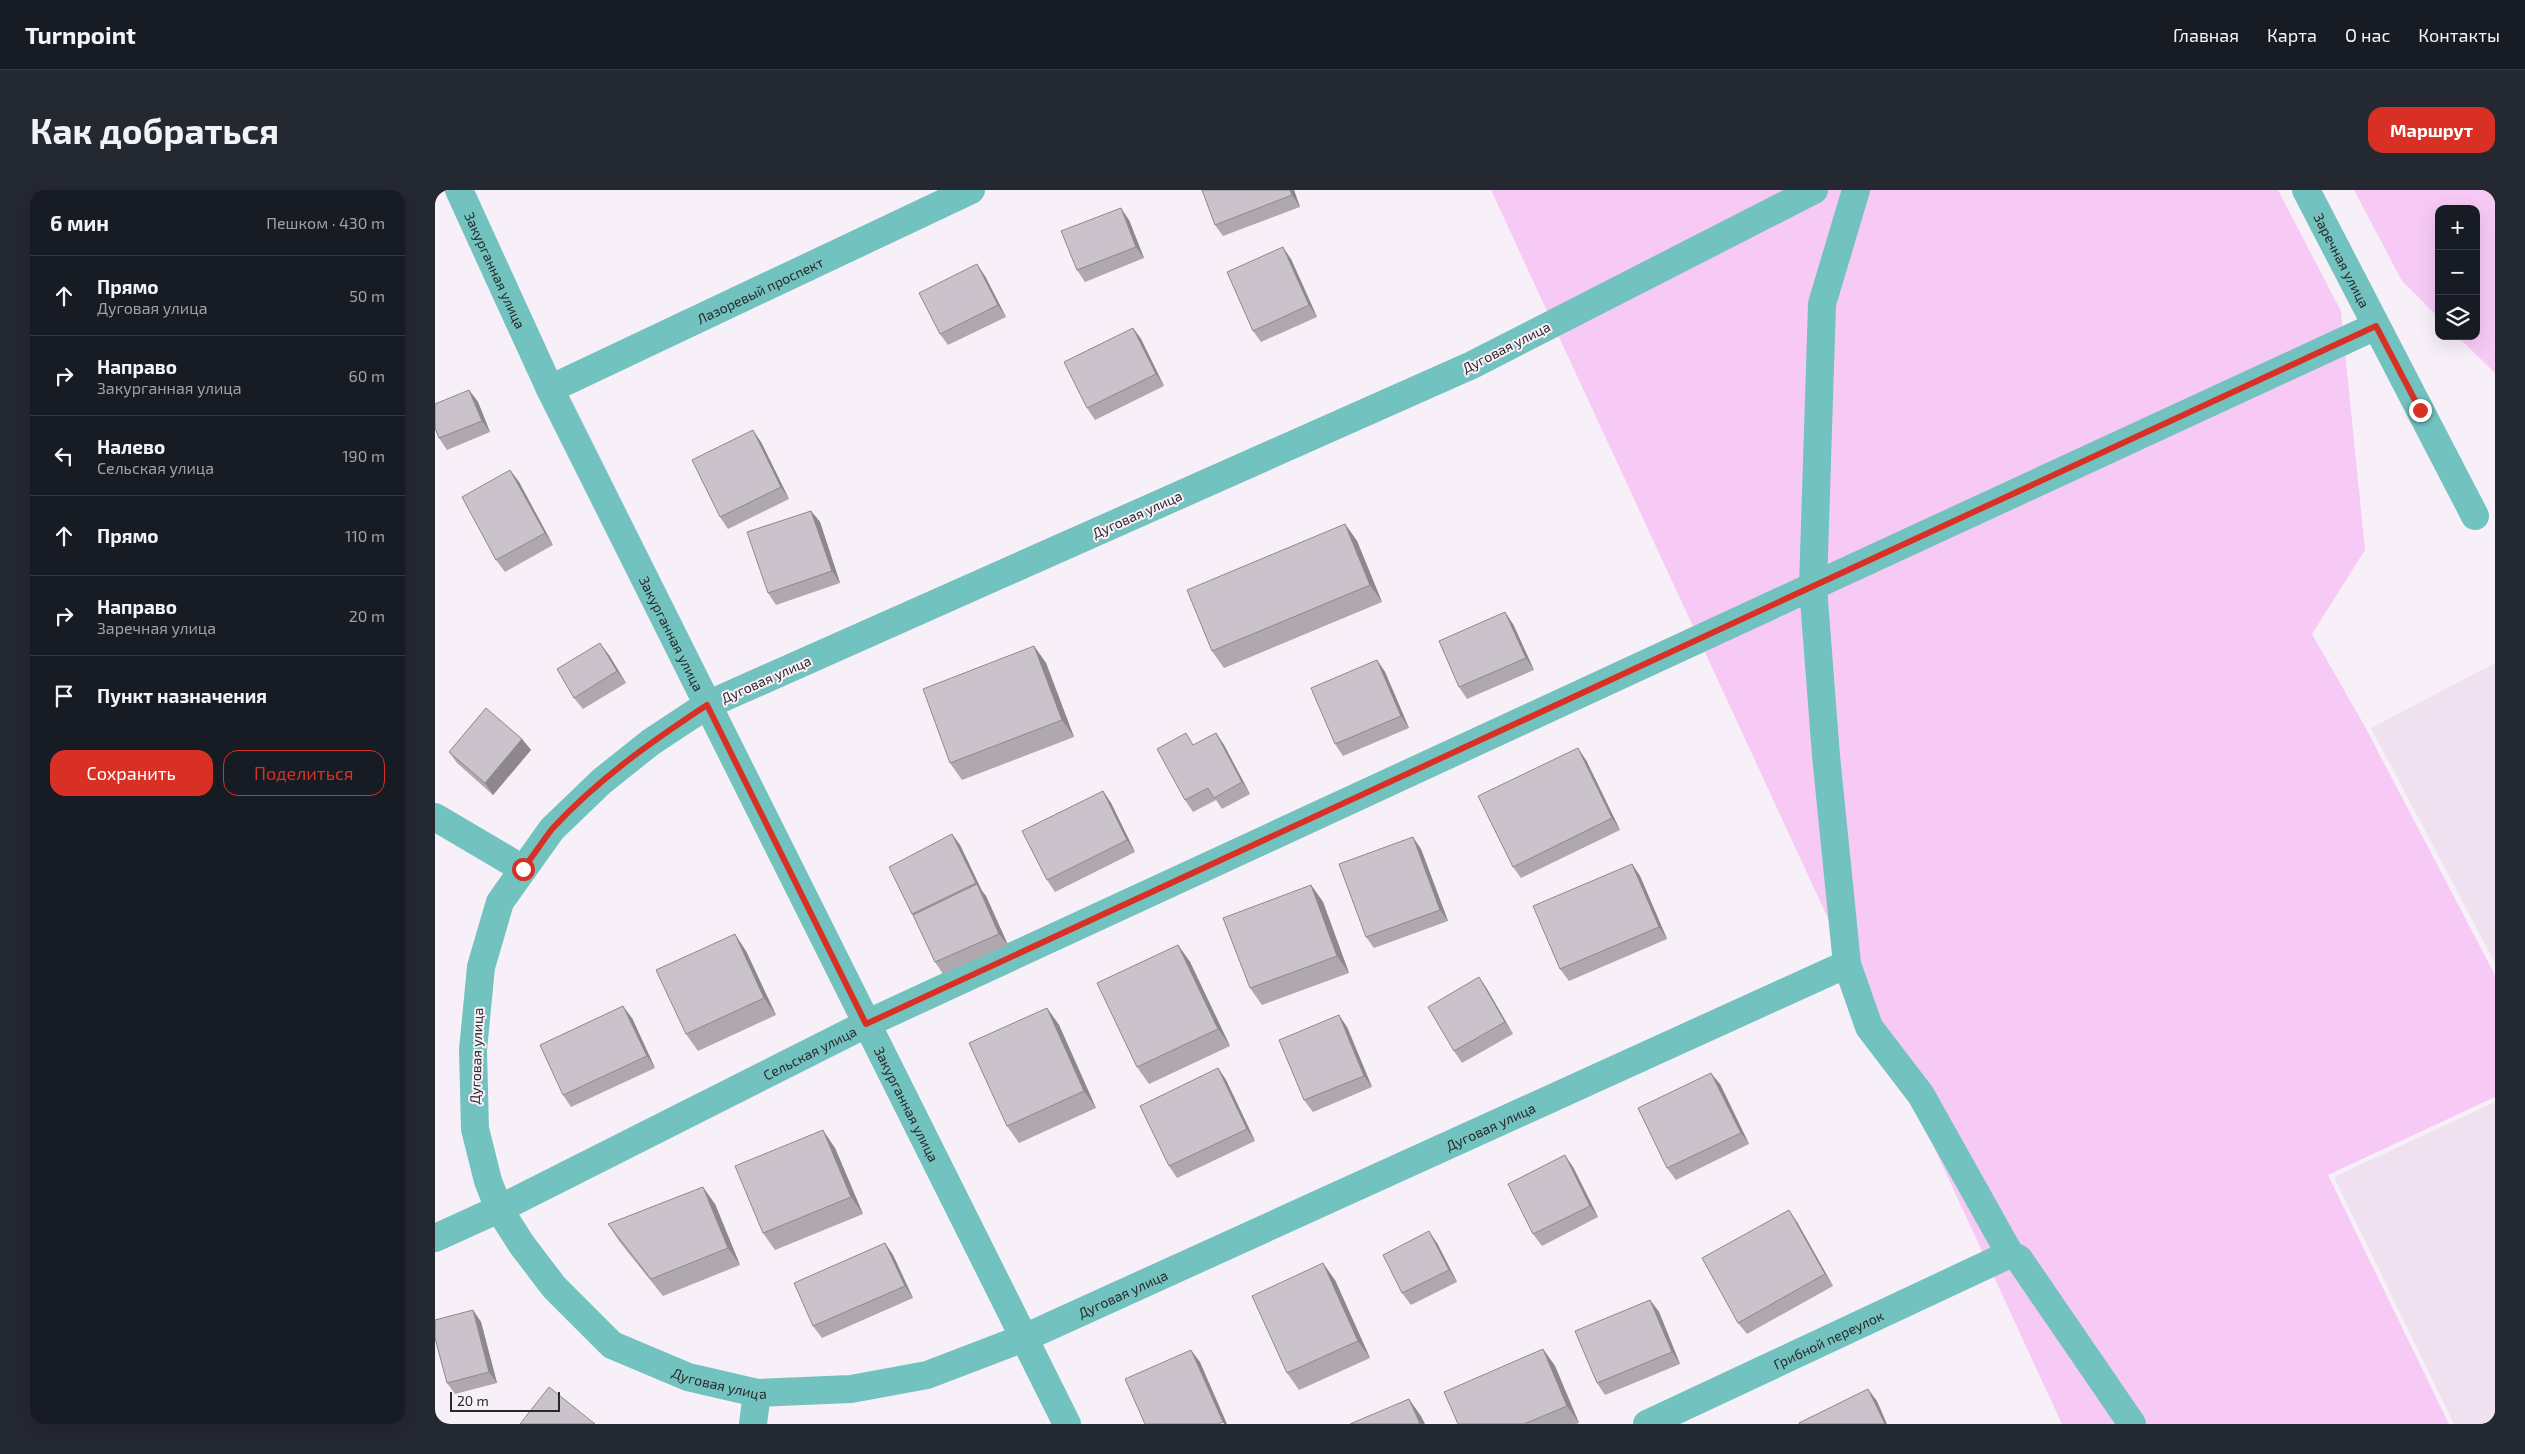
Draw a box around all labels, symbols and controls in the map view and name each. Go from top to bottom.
text: Turnpoint [25,20,136,49]
text: Главная [2173,24,2239,46]
text: Карта [2267,24,2317,46]
text: О нас [2345,24,2390,46]
text: Контакты [2418,24,2500,46]
button: Маршрут [2368,107,2495,153]
text: Как добраться [30,109,279,151]
map controls [2435,205,2480,340]
button: + [2435,205,2480,250]
street label: Закурганная улица [462,209,530,331]
text: 6 мин [50,210,109,235]
street label: Заречная улица [2311,210,2374,310]
text: Пешком · 430 m [266,213,385,232]
button: − [2435,250,2480,295]
street label: Лазоревый проспект [694,253,826,327]
text: Прямо [97,275,159,298]
icon: ahead [50,282,78,310]
text: 50 m [349,286,385,305]
button: layers [2435,295,2480,340]
text: Дуговая улица [97,298,207,317]
street label: Дуговая улица [1459,317,1553,377]
text: Направо [97,355,177,378]
icon: right [50,362,78,390]
text: 60 m [349,366,385,385]
text: Закурганная улица [97,378,242,397]
route end [2409,399,2432,422]
text: Налево [97,435,165,458]
icon: left [50,442,78,470]
text: 190 m [342,446,385,465]
text: Сельская улица [97,458,214,477]
street label: Дуговая улица [1089,487,1185,541]
icon: ahead [50,522,78,550]
text: Прямо [97,524,159,547]
text: 110 m [345,526,385,545]
street label: Закурганная улица [636,573,708,694]
text: Направо [97,595,177,618]
icon: right [50,602,78,630]
text: 20 m [349,606,385,625]
text: Заречная улица [97,618,216,637]
street label: Дуговая улица [718,652,814,706]
icon: arrive [50,682,78,710]
text: Пункт назначения [97,684,267,707]
button: Сохранить [50,750,213,796]
button: Поделиться [223,750,385,796]
route start [512,858,535,881]
street label: Дуговая улица [466,1007,486,1105]
street label: Сельская улица [760,1022,859,1083]
street label: Закурганная улица [871,1043,943,1164]
street label: Дуговая улица [1443,1098,1538,1154]
street label: Дуговая улица [1075,1266,1170,1321]
street label: Грибной переулок [1770,1306,1886,1372]
street label: Дуговая улица [670,1363,767,1402]
scale bar [450,1389,560,1412]
text: 20 m [457,1392,489,1409]

